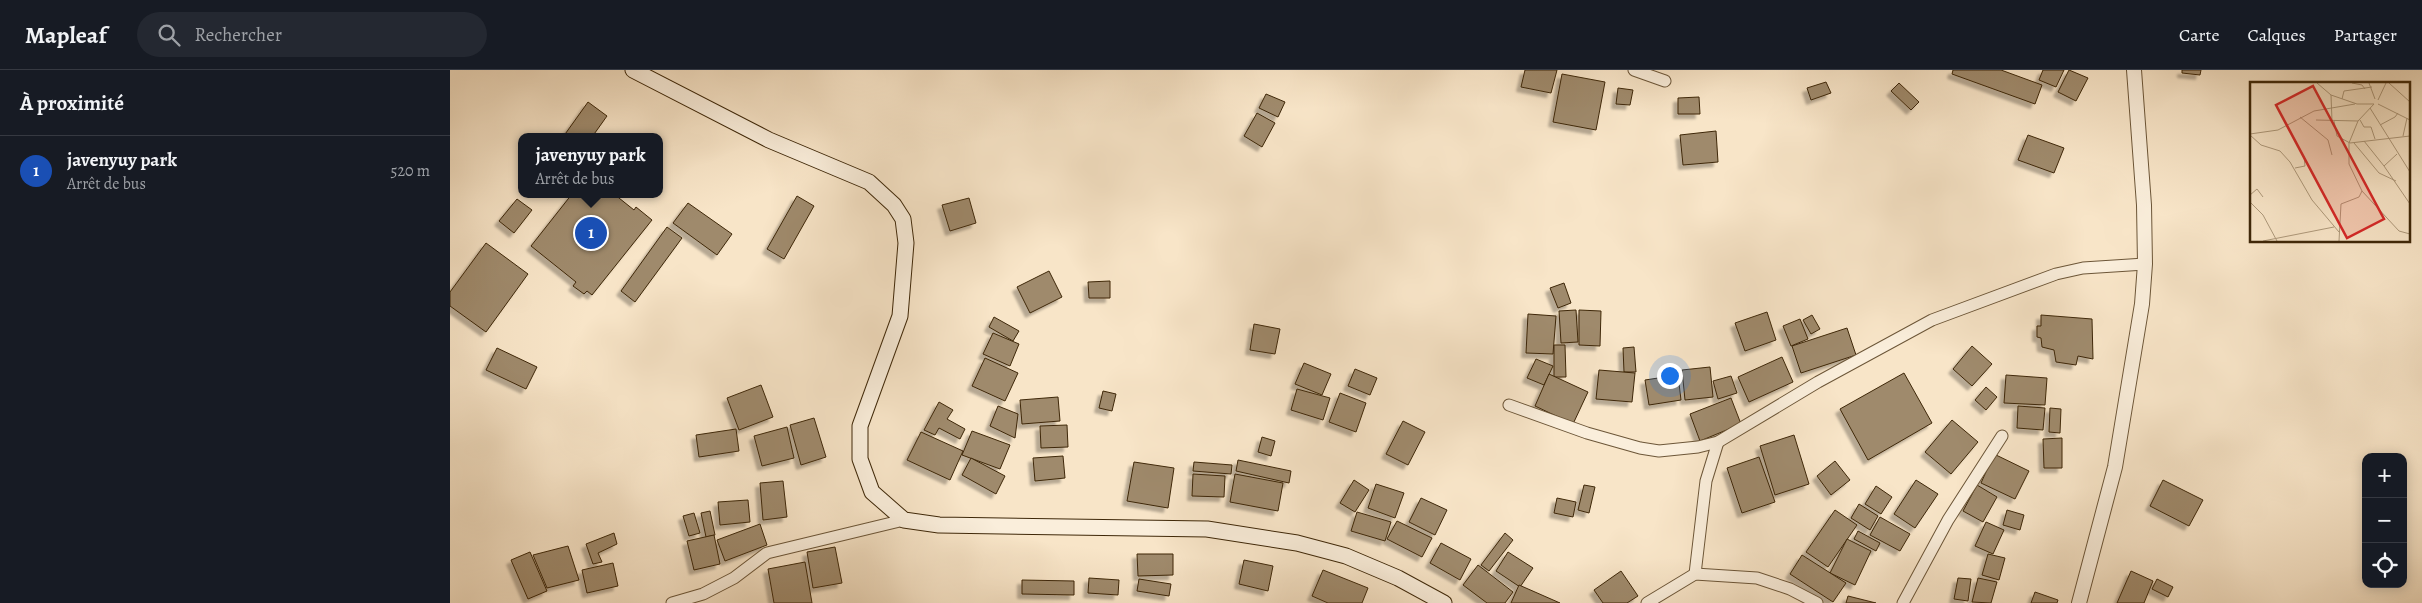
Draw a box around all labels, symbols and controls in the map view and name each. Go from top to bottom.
search box [137,12,487,57]
text: Mapleaf [25,19,107,51]
icon: search [155,21,183,49]
text: Rechercher [195,22,282,48]
text: Carte [2179,23,2219,47]
text: Calques [2247,23,2306,47]
text: Partager [2334,23,2397,47]
inset map [2250,82,2410,242]
text: À proximité [20,89,124,117]
popup [518,133,663,198]
text: javenyuy park [535,142,646,168]
text: javenyuy park [67,147,177,173]
text: 1 [33,160,39,182]
text: 520 m [391,160,430,182]
text: Arrêt de bus [535,168,614,190]
text: Arrêt de bus [67,173,146,195]
pin: 1 [575,214,607,252]
your location [1657,363,1683,389]
map controls [2362,453,2407,588]
button: + [2362,453,2407,498]
button: − [2362,498,2407,543]
button: locate [2362,543,2407,588]

